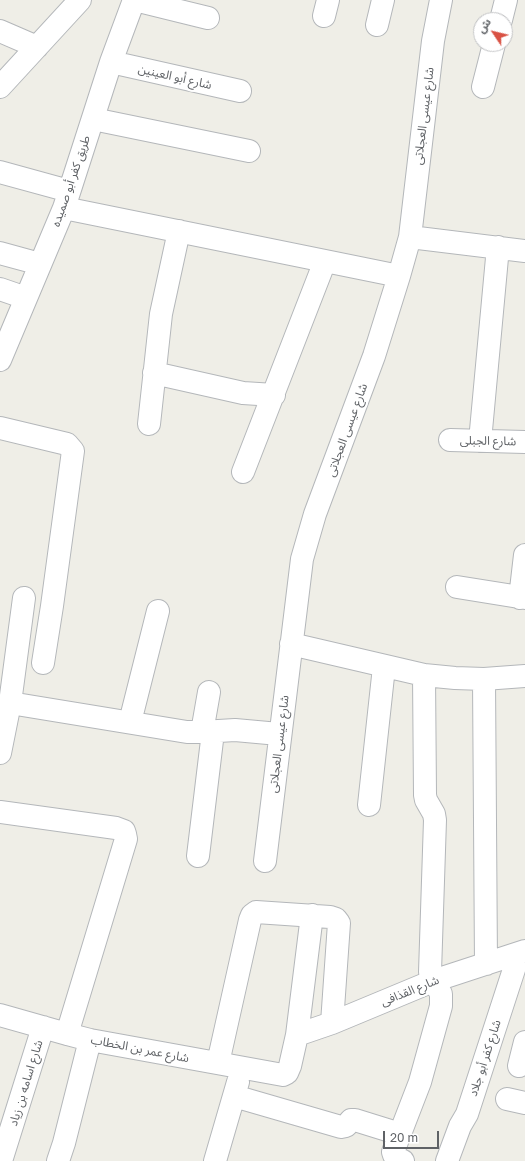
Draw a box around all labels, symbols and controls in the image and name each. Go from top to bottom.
north arrow [473,12,513,52]
text: ش [474,16,493,35]
street label: شارع أبو العينين [137,62,213,92]
street label: شارع عيسى العجلاتى [411,66,437,166]
street label: طريق كفر أبو صميده [49,133,93,229]
street label: شارع عيسى العجلاتى [323,381,371,479]
street label: شارع الجبلى [460,433,516,449]
street label: شارع عيسى العجلاتى [266,694,292,794]
street label: شارع القذافى [379,973,441,1009]
street label: شارع كفر أبو جلاد [466,1018,504,1098]
street label: شارع عمر بن الخطاب [90,1032,190,1066]
street label: شارع اسامه بن زياد [6,1038,46,1128]
scale bar [385,1123,441,1149]
text: 20 m [390,1130,418,1145]

